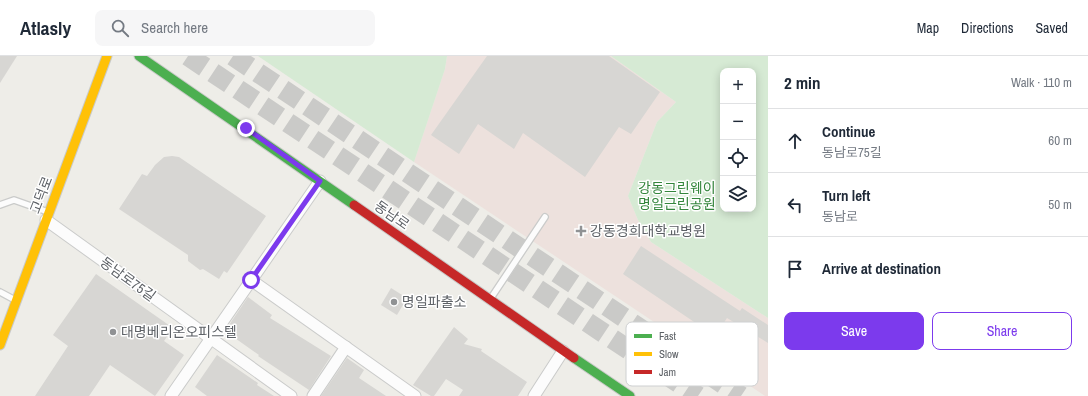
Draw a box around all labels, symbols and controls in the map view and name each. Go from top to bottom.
search box [95,10,375,46]
text: Atlasly [20,15,71,41]
icon: search [109,17,131,39]
text: Search here [141,17,208,38]
text: Map [917,19,939,37]
text: Directions [961,19,1013,37]
text: Saved [1035,19,1068,37]
map controls [720,68,756,212]
button: + [720,68,756,104]
text: 2 min [784,71,820,94]
text: Walk · 110 m [1011,74,1072,91]
button: − [720,104,756,140]
route end [237,119,255,137]
text: Continue [822,121,875,142]
icon: ahead [784,130,806,152]
text: 60 m [1048,132,1072,149]
button: locate [720,140,756,176]
text: 동남로75길 [822,144,882,161]
street label: 고덕로 [26,174,56,216]
button: layers [720,176,756,212]
park label: 강동그린웨이 명일근린공원 [638,179,716,213]
text: Turn left [822,185,870,206]
icon: left [784,194,806,216]
text: 50 m [1048,196,1072,213]
street label: 동남로 [371,197,413,234]
text: 동남로 [822,208,858,225]
place label: 강동경희대학교병원 [590,222,706,240]
marker: 강동경희대학교병원 [575,225,587,237]
street label: 동남로75길 [97,253,159,305]
icon: arrive [784,258,806,280]
text: Arrive at destination [822,258,941,279]
route start [242,271,260,289]
place label: 명일파출소 [402,293,467,311]
marker: 명일파출소 [389,297,399,307]
button: Save [784,312,924,350]
button: Share [932,312,1072,350]
legend [626,322,758,386]
place label: 대명베리온오피스텔 [121,323,237,341]
marker: 대명베리온오피스텔 [108,327,118,337]
text: Fast [659,329,677,343]
text: Slow [659,347,679,361]
text: Jam [659,365,676,379]

